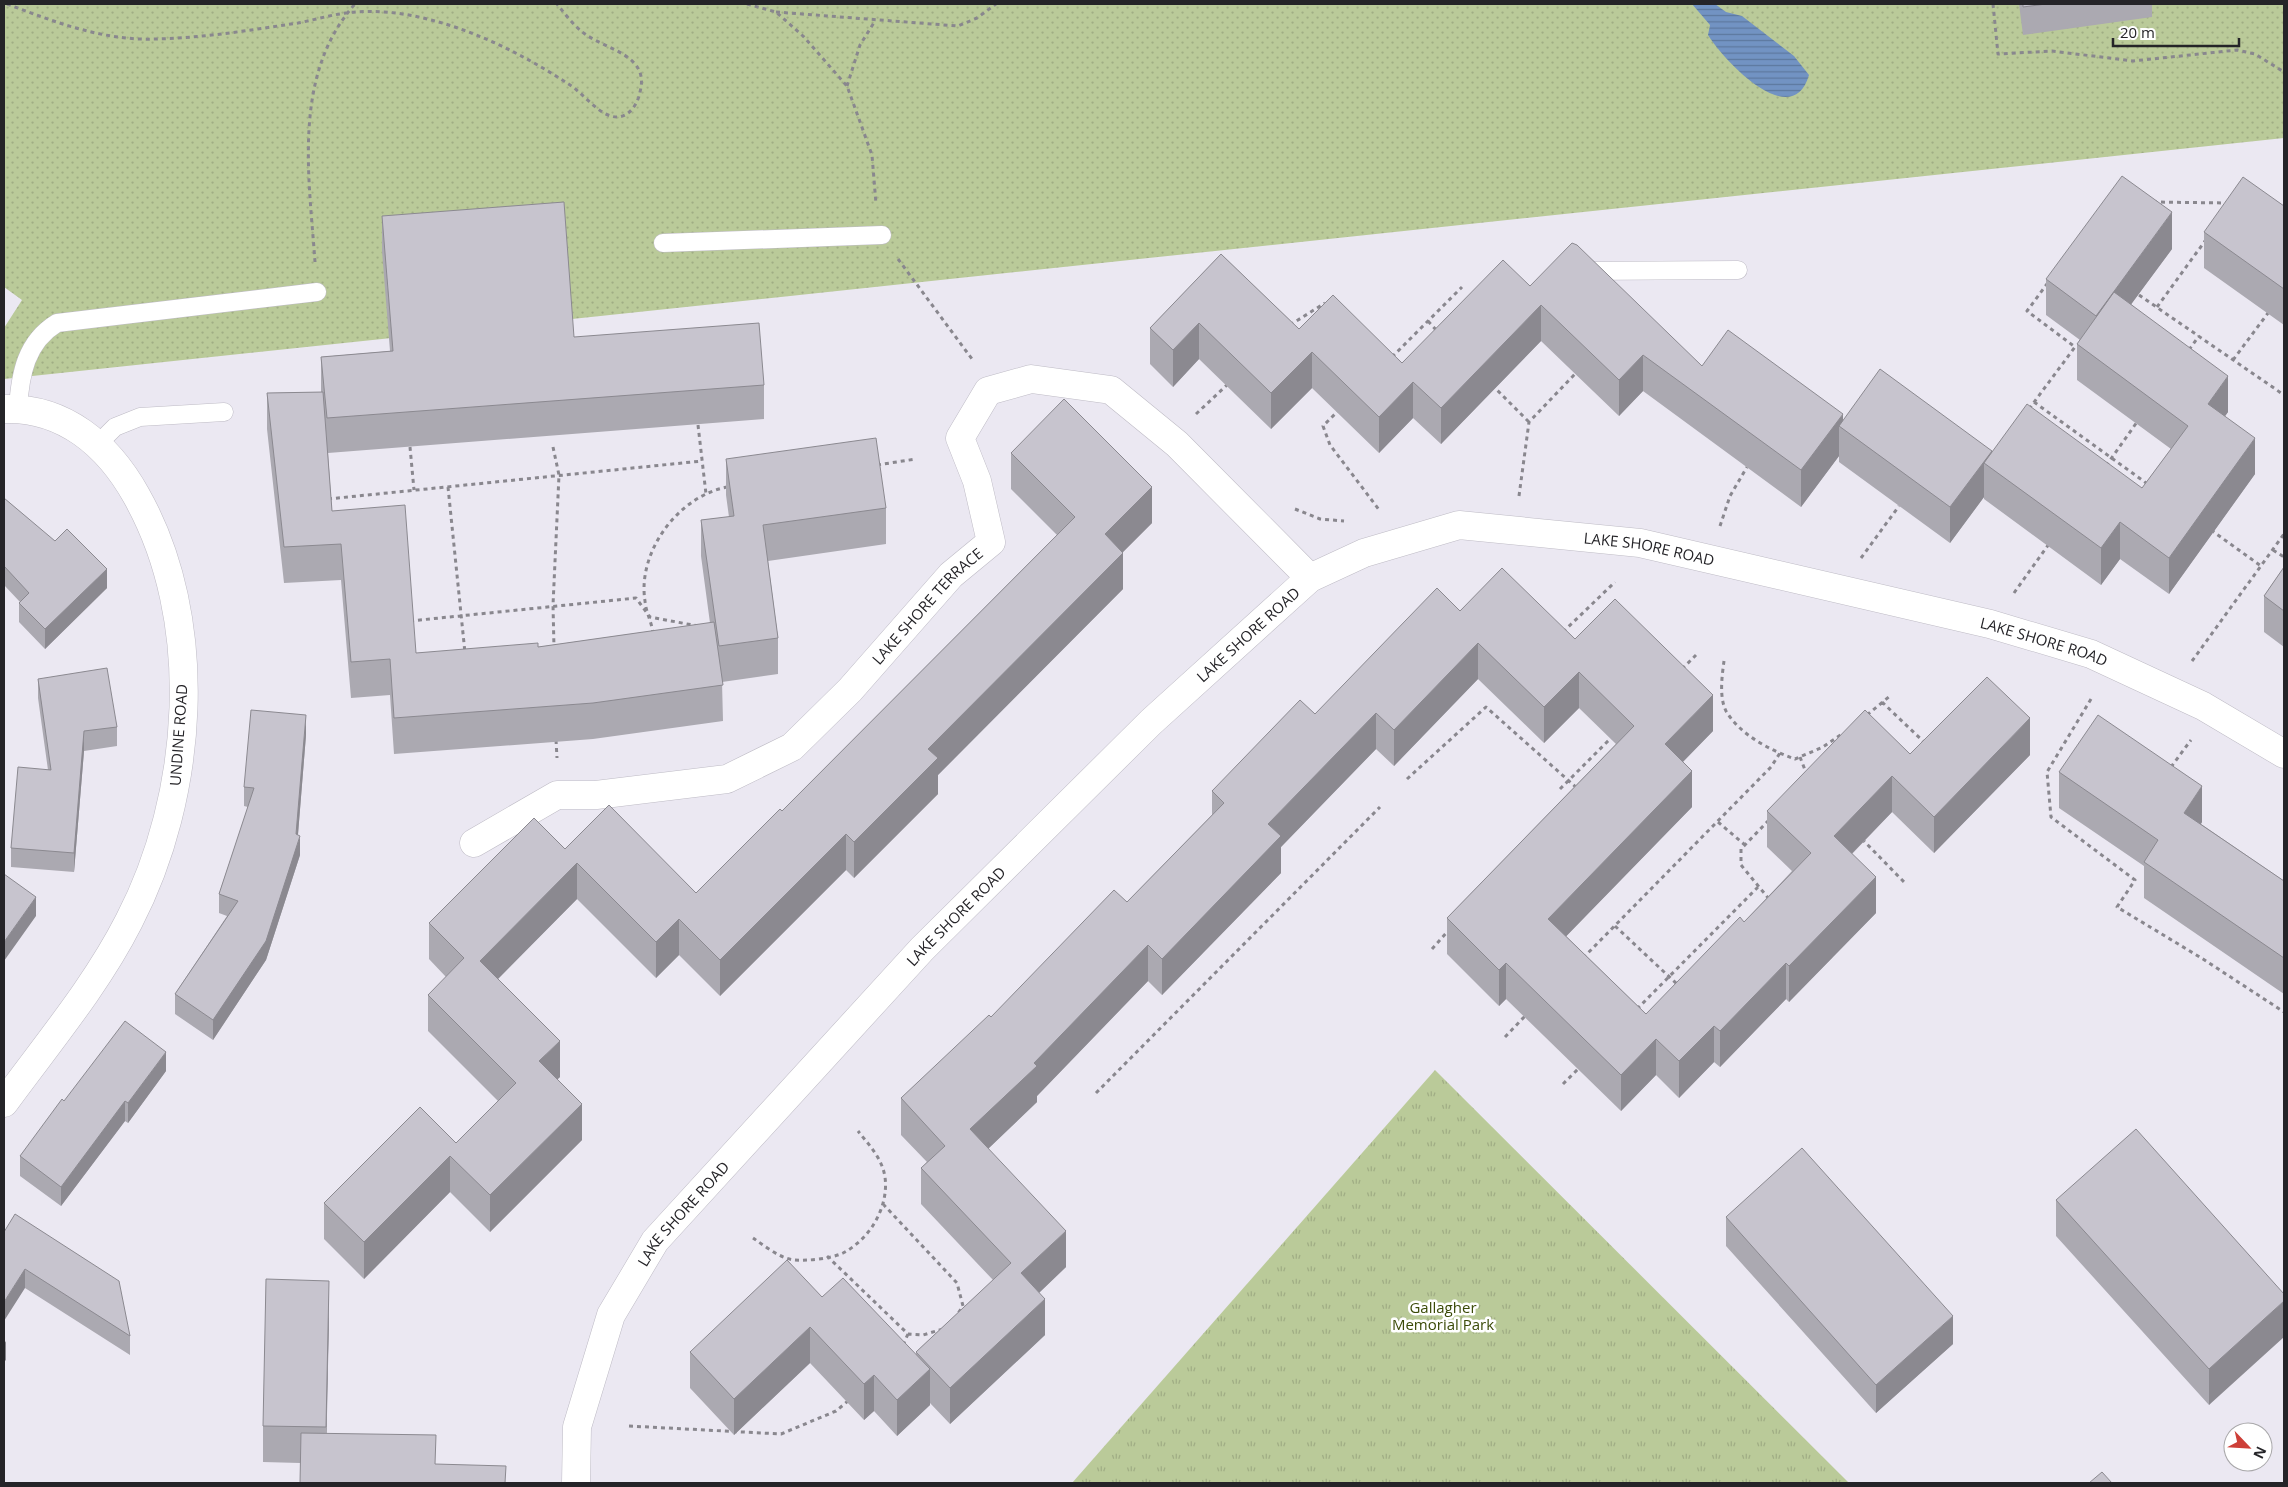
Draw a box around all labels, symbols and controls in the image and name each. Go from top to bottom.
scale bar [2113,15,2239,47]
text: 20 m [2120,22,2155,42]
street label: LAKE SHORE ROAD [1583,527,1716,570]
street label: LAKE SHORE TERRACE [867,543,987,668]
street label: LAKE SHORE ROAD [1192,582,1304,686]
street label: LAKE SHORE ROAD [1978,612,2111,670]
street label: UNDINE ROAD [164,683,192,787]
street label: LAKE SHORE ROAD [902,862,1010,970]
street label: LAKE SHORE ROAD [632,1157,733,1270]
park label: Gallagher Memorial Park [1392,1297,1494,1334]
north arrow [2223,1422,2273,1472]
text: N [2249,1444,2271,1462]

